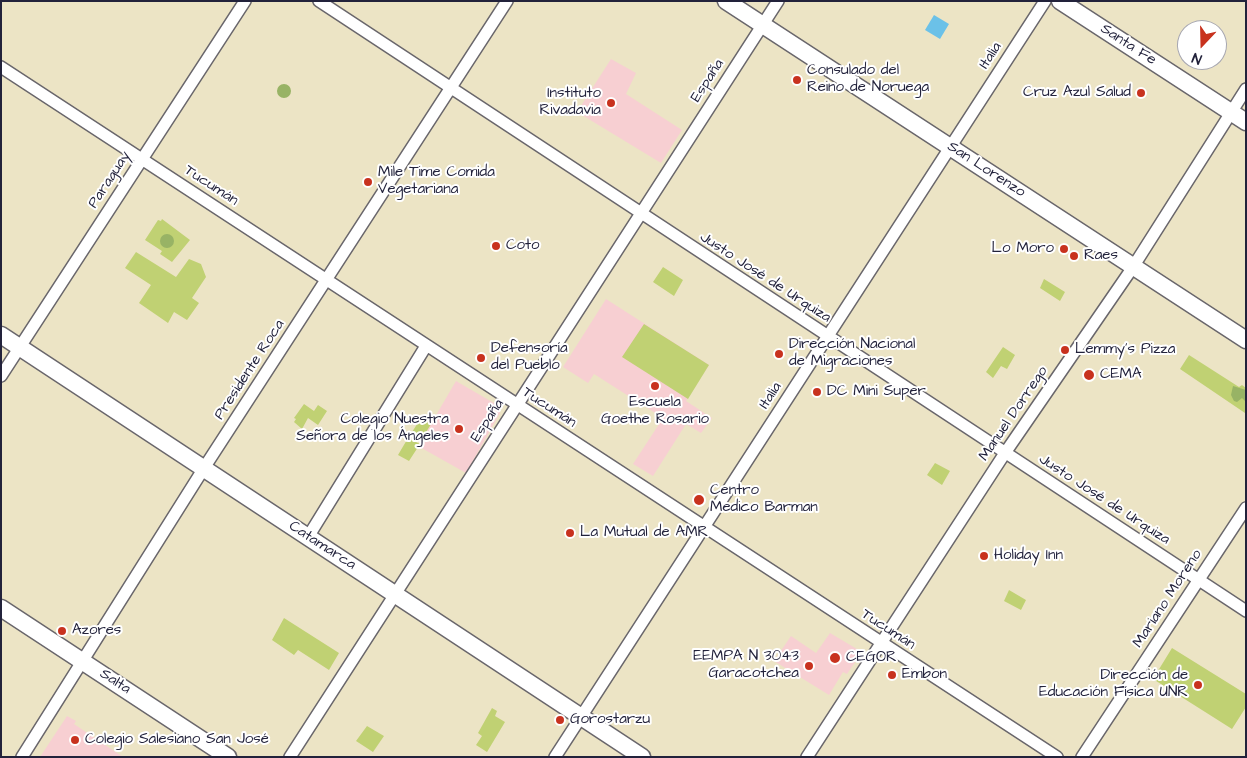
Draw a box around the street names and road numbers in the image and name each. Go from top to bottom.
street label: Santa Fe [1097,20,1159,70]
street label: Italia [976,39,1006,73]
street label: España [688,56,728,106]
street label: San Lorenzo [944,138,1028,202]
street label: Paraguay [85,148,135,212]
street label: Tucumán [181,162,241,210]
street label: Justo José de Urquiza [696,229,834,327]
street label: Presidente Roca [211,317,289,423]
street label: Manuel Dorrego [976,363,1052,465]
street label: Italia [756,379,786,413]
street label: Tucumán [519,384,579,432]
street label: España [468,396,508,446]
street label: Justo José de Urquiza [1035,451,1173,549]
street label: Catamarca [285,518,359,574]
street label: Mariano Moreno [1130,547,1206,651]
street label: Tucumán [858,606,918,654]
street label: Salta [96,665,134,699]

